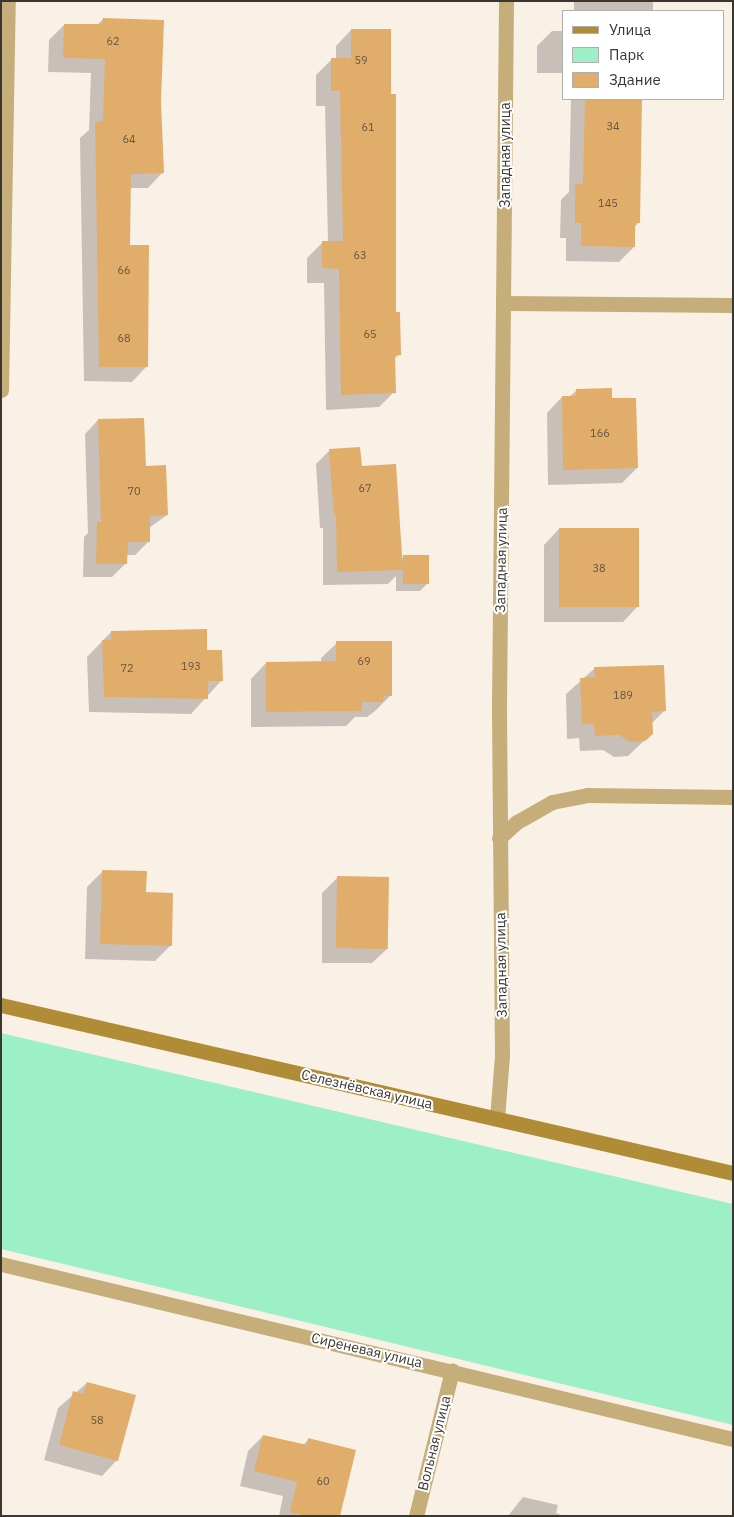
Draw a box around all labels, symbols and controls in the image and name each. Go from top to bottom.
legend [562,10,724,100]
text: Улица [609,20,651,39]
house number: 62 [106,34,120,48]
text: Парк [609,45,644,64]
house number: 59 [354,53,368,67]
text: Здание [609,70,661,89]
street label: Западная улица [497,102,513,208]
house number: 34 [606,119,620,133]
house number: 61 [361,120,375,134]
house number: 64 [122,132,136,146]
house number: 145 [598,196,618,210]
house number: 63 [353,248,367,262]
house number: 66 [117,263,131,277]
house number: 65 [363,327,377,341]
house number: 68 [117,331,131,345]
house number: 166 [590,426,610,440]
house number: 67 [358,481,372,495]
house number: 70 [127,484,141,498]
street label: Западная улица [492,507,510,613]
house number: 38 [592,561,606,575]
house number: 69 [357,654,371,668]
house number: 193 [181,659,201,673]
house number: 72 [120,661,134,675]
house number: 189 [613,688,633,702]
street label: Западная улица [492,912,510,1018]
street label: Селезнёвская улица [300,1066,434,1112]
street label: Сиреневая улица [310,1329,424,1371]
street label: Вольная улица [414,1394,454,1492]
house number: 58 [90,1413,104,1427]
house number: 60 [316,1474,330,1488]

